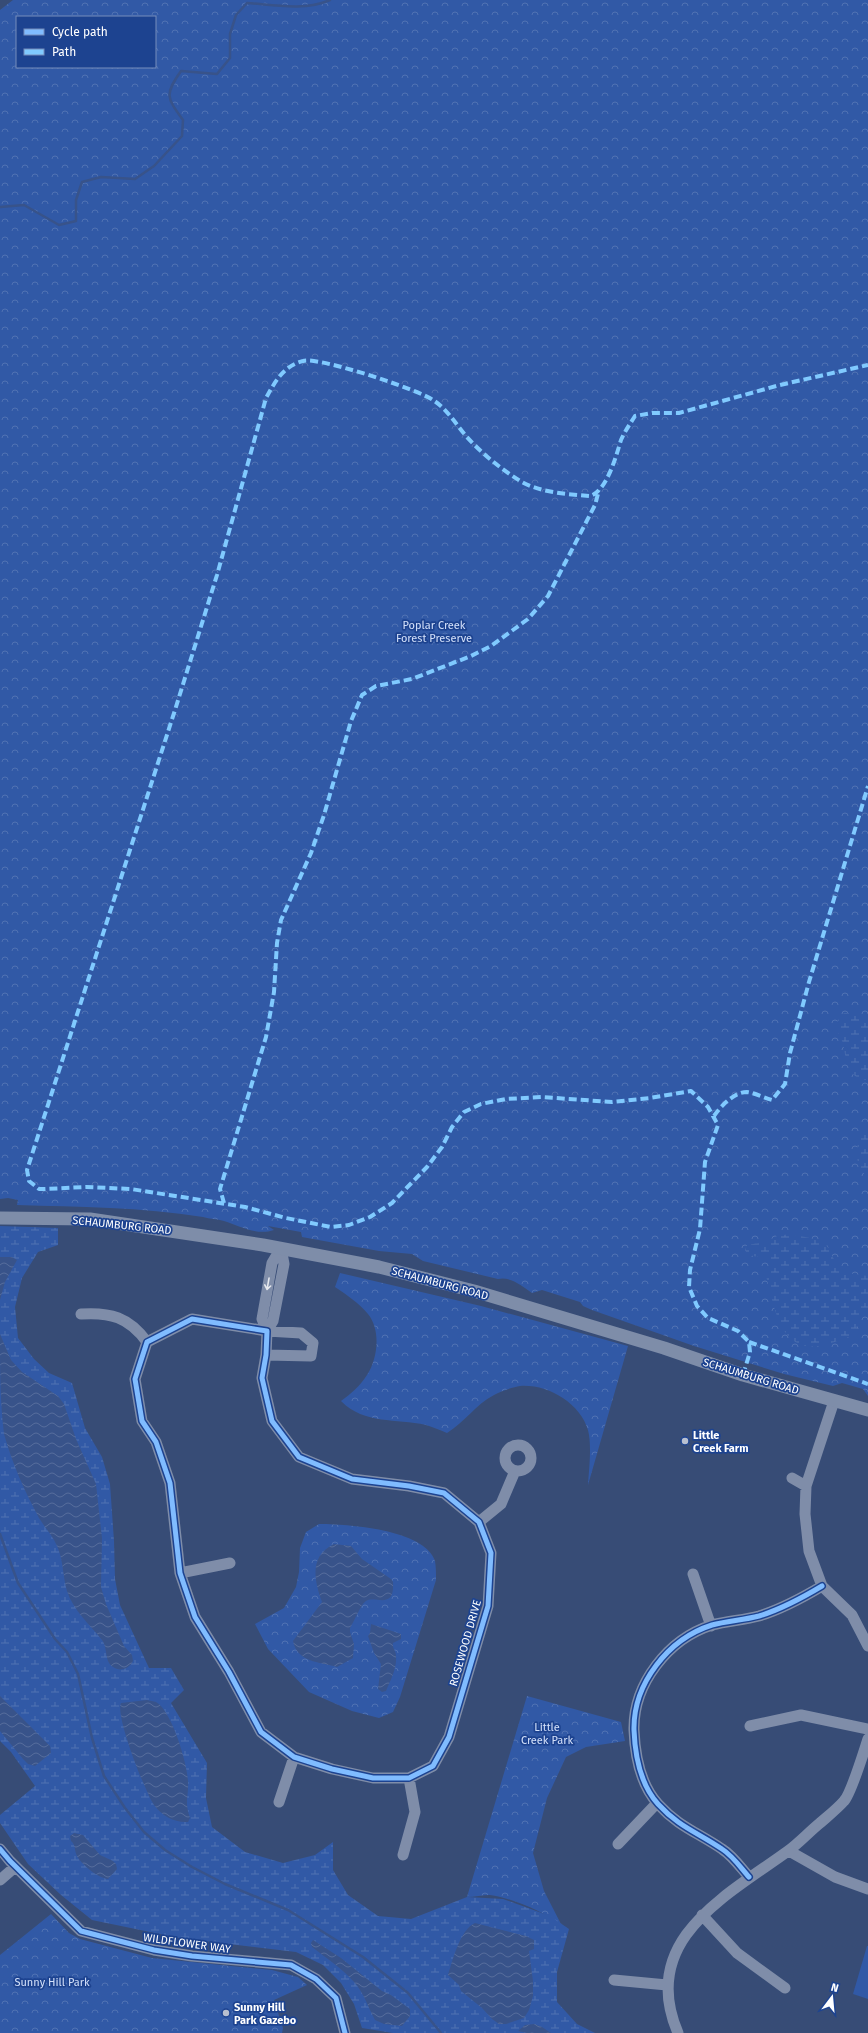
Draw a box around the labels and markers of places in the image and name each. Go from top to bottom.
place label: Little Creek Farm [693,1429,749,1455]
marker: Little Creek Farm [680,1436,690,1446]
place label: Sunny Hill Park Gazebo [234,2001,297,2027]
marker: Sunny Hill Park Gazebo [221,2008,231,2018]

